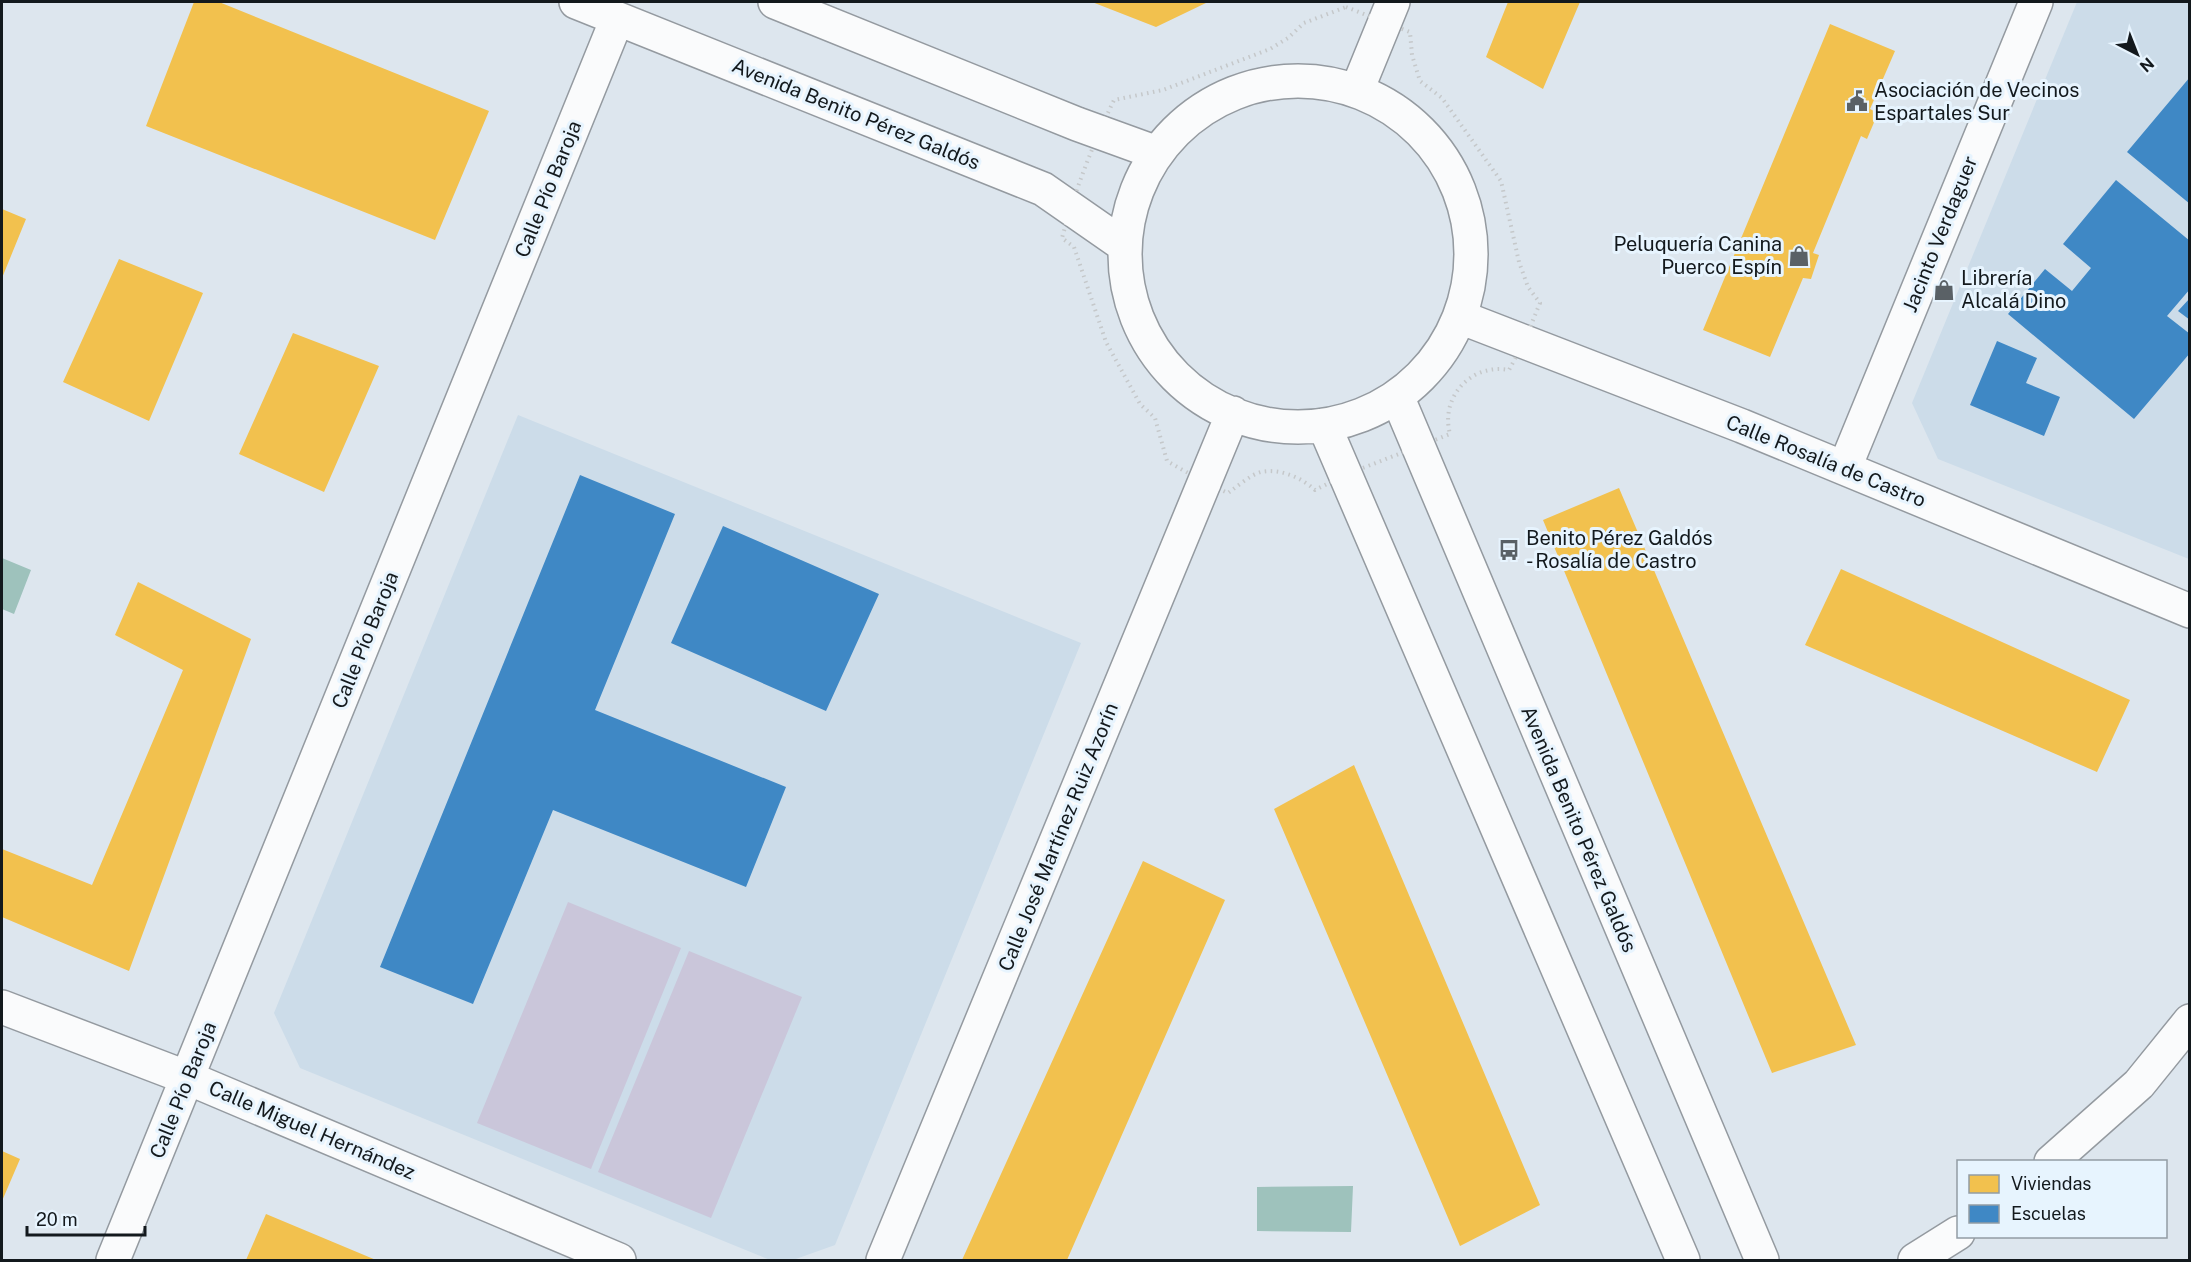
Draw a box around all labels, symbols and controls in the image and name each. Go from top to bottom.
north arrow [2107,24,2167,84]
street label: Avenida Benito Pérez Galdós [729,53,983,175]
text: N [2136,54,2158,76]
place label: Asociación de Vecinos Espartales Sur [1874,78,2079,125]
public building icon: Asociación de Vecinos Espartales Sur [1845,89,1869,113]
street label: Calle Pío Baroja [510,117,586,261]
street label: Jacinto Verdaguer [1898,152,1982,316]
place label: Peluquería Canina Puerco Espín [1613,232,1782,279]
shop icon: Peluquería Canina Puerco Espín [1787,244,1811,268]
place label: Librería Alcalá Dino [1961,266,2066,313]
shop icon: Librería Alcalá Dino [1932,278,1956,302]
street label: Calle Rosalía de Castro [1723,410,1929,512]
place label: Benito Pérez Galdós - Rosalía de Castro [1526,526,1713,573]
bus stop icon: Benito Pérez Galdós - Rosalía de Castro [1497,538,1521,562]
street label: Calle Pío Baroja [327,568,403,712]
street label: Calle José Martínez Ruiz Azorín [993,699,1123,975]
street label: Avenida Benito Pérez Galdós [1516,702,1642,956]
street label: Calle Pío Baroja [145,1018,221,1162]
street label: Calle Miguel Hernández [205,1076,419,1184]
legend [1957,1160,2167,1238]
text: Viviendas [2011,1173,2091,1194]
scale bar [27,1199,146,1237]
text: Escuelas [2011,1203,2086,1224]
text: 20 m [36,1209,78,1230]

